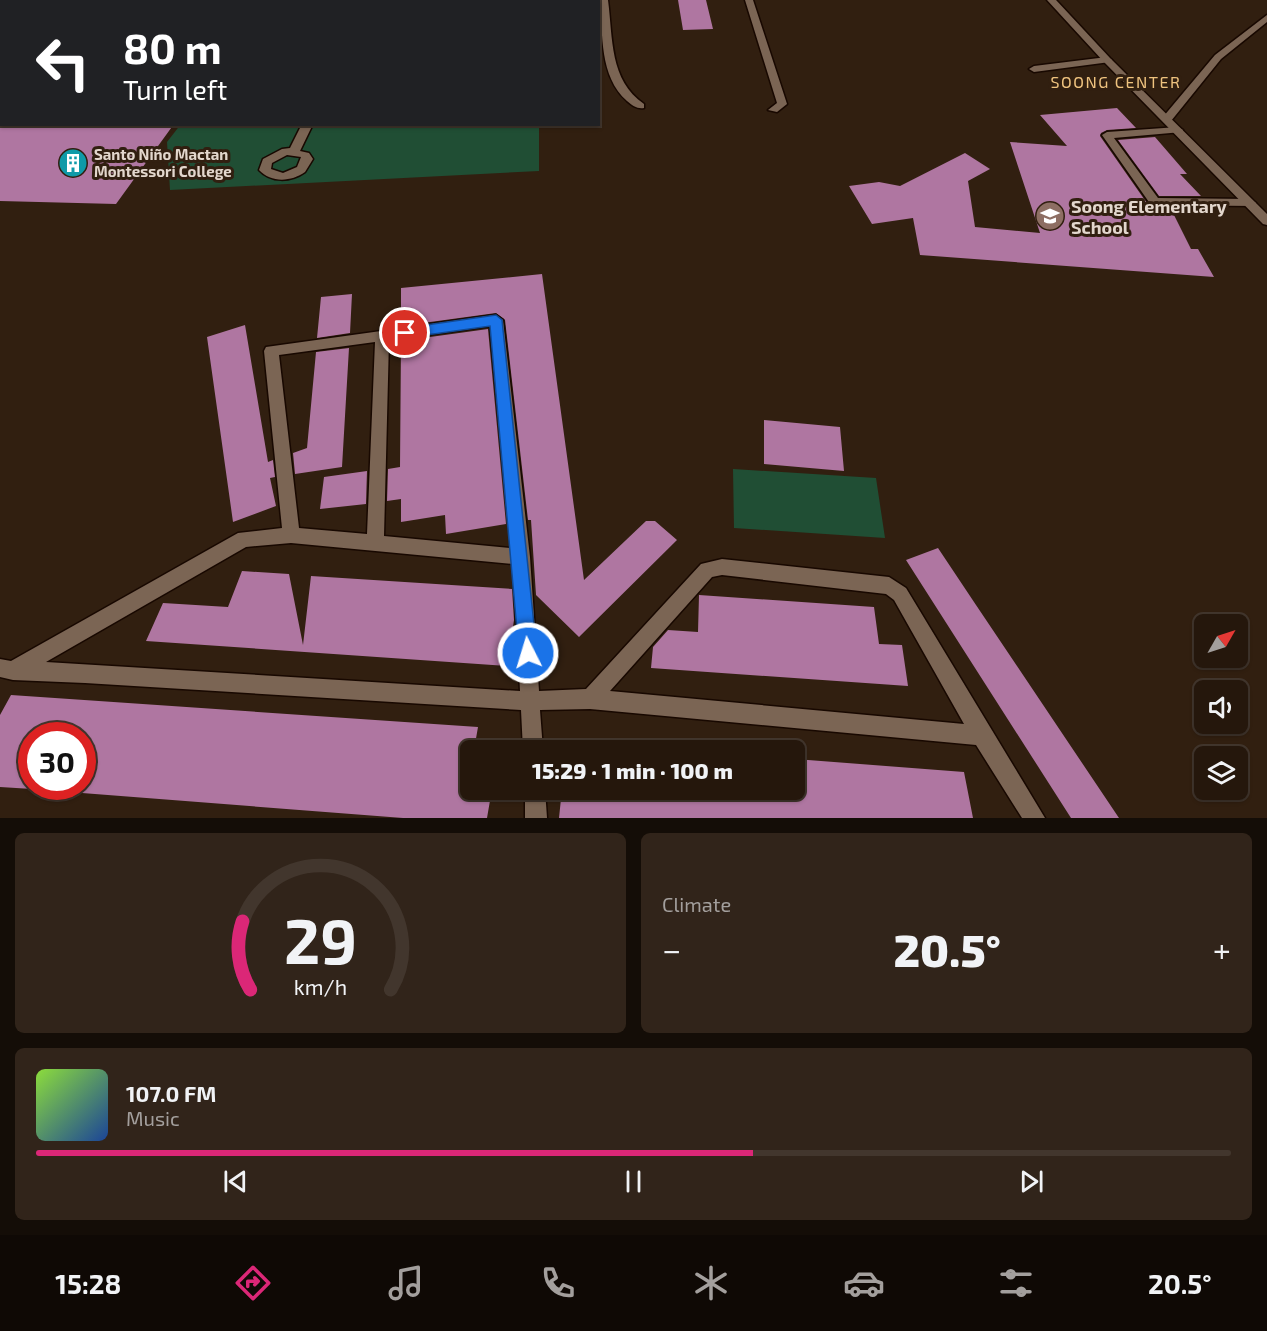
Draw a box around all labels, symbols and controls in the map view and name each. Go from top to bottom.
text: 80 m [123,22,222,72]
icon: left [24,24,102,102]
district label: SOONG CENTER [1051,72,1181,91]
text: Turn left [123,73,227,105]
place label: Santo Niño Mactan Montessori College [94,145,232,180]
building icon: Santo Niño Mactan Montessori College [57,147,89,179]
place label: Soong Elementary School [1071,195,1228,238]
school or university icon: Soong Elementary School [1034,200,1066,232]
pin [379,307,430,358]
icon: arrive [388,316,421,349]
north arrow [1194,614,1248,668]
map controls [1194,614,1248,800]
position arrow [496,621,560,685]
button: sound [1194,680,1248,734]
speed limit sign: 30 [18,722,96,800]
button: layers [1194,746,1248,800]
text: 15:29 · 1 min · 100 m [532,757,733,783]
text: Climate [662,892,731,916]
text: 29 [284,902,357,977]
text: 20.5° [893,922,1001,976]
text: − [662,929,681,969]
text: + [1213,929,1231,969]
text: km/h [294,974,347,999]
text: 107.0 FM [126,1080,216,1106]
text: Music [126,1106,180,1130]
icon: previous [219,1165,252,1198]
icon: pause [617,1165,650,1198]
icon: next [1015,1165,1048,1198]
icon: directions [232,1262,274,1304]
icon: music [385,1262,427,1304]
icon: phone [537,1262,579,1304]
icon: climate [690,1262,732,1304]
icon: car [843,1262,885,1304]
icon: filters [995,1262,1037,1304]
text: 15:28 [55,1267,121,1299]
text: 20.5° [1148,1267,1212,1299]

